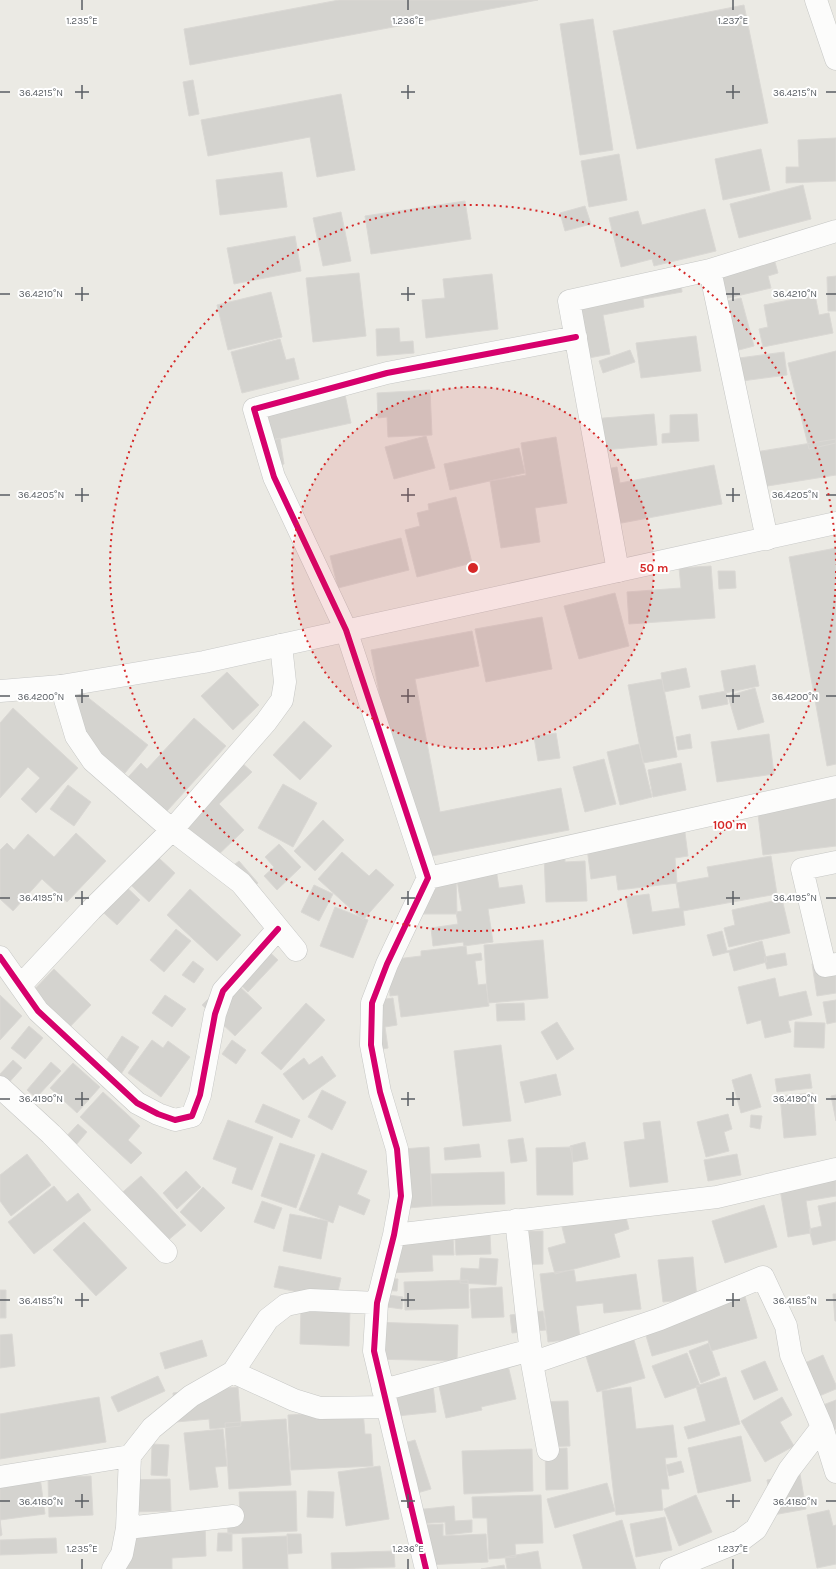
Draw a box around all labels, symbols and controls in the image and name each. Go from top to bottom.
text: 1.235°E [66,15,98,27]
text: 1.236°E [392,15,424,27]
text: 1.237°E [718,15,748,27]
text: 36.4215°N [19,87,63,99]
text: 36.4215°N [773,87,817,99]
text: 36.4210°N [19,288,63,300]
text: 36.4210°N [773,288,817,300]
text: 36.4205°N [18,489,64,501]
text: 36.4205°N [772,489,818,501]
centre of rings [466,561,480,575]
text: 50 m [640,561,669,575]
text: 36.4200°N [18,691,64,703]
text: 36.4200°N [772,691,818,703]
text: 100 m [713,818,747,832]
text: 36.4195°N [19,892,63,904]
text: 36.4195°N [773,892,817,904]
text: 36.4190°N [19,1093,63,1105]
text: 36.4190°N [773,1093,817,1105]
text: 36.4185°N [19,1295,63,1307]
text: 36.4185°N [773,1295,817,1307]
text: 36.4180°N [19,1496,63,1508]
text: 36.4180°N [773,1496,817,1508]
text: 1.235°E [66,1543,98,1555]
text: 1.236°E [392,1543,424,1555]
text: 1.237°E [718,1543,748,1555]

